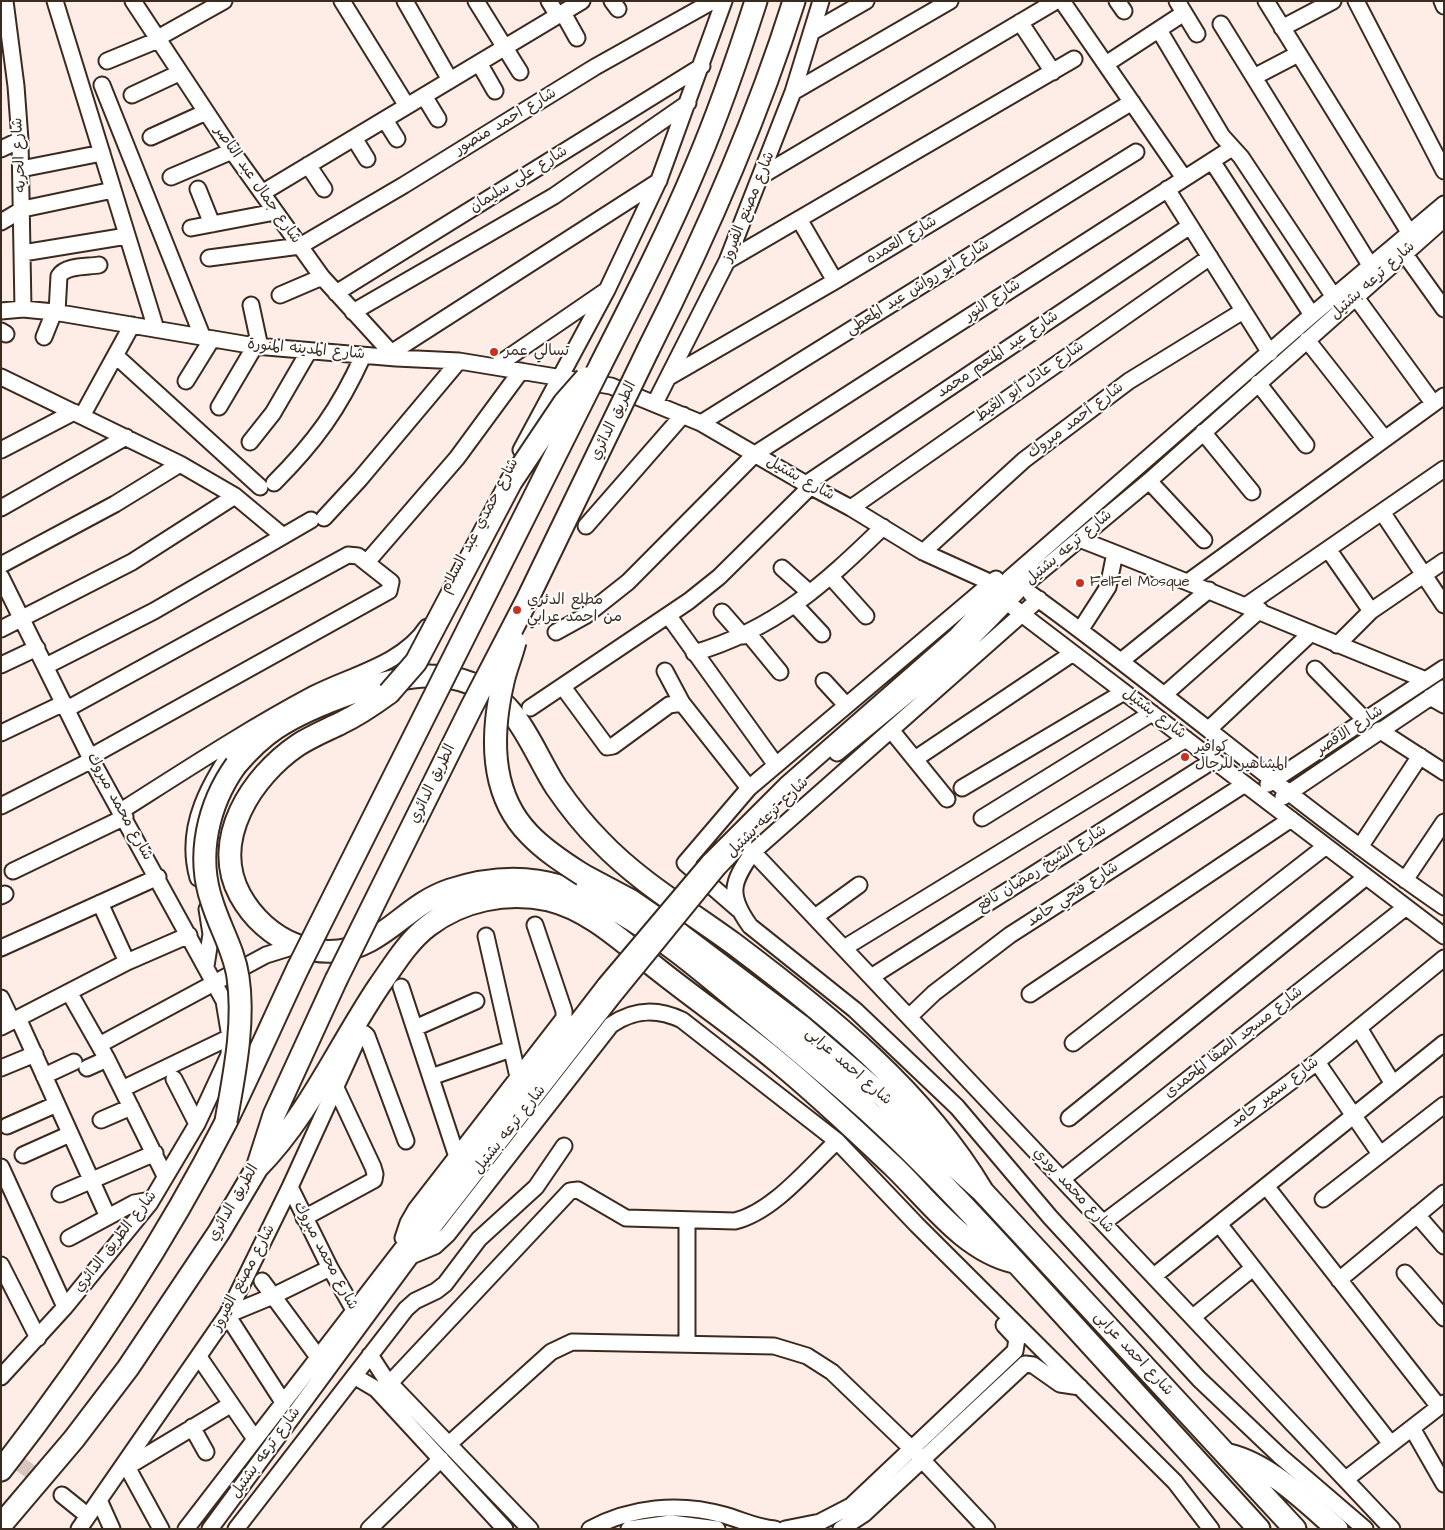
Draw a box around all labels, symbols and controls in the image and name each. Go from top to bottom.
street label: شارع احمد منصور [452,85,560,159]
street label: شارع الحريه [9,117,31,193]
street label: شارع جمال عبد الناصر [210,123,304,247]
street label: شارع على سليمان [467,143,571,217]
street label: شارع مصنع الفيروز [719,149,779,265]
street label: شارع العمده [864,213,940,269]
street label: شارع أبو رواش عبد المعطى [843,237,993,339]
street label: شارع ترعه بشتيل [1327,238,1419,324]
street label: شارع النور [962,276,1024,326]
street label: شارع عبد المنعم محمد [934,308,1062,402]
street label: شارع المدينه المنورة [246,336,366,364]
street label: شارع عادل أبو الغيط [972,338,1088,426]
place label: تسالي عمر [504,343,569,361]
marker: تسالي عمر [488,346,500,358]
street label: الطريق الدائري [587,379,641,463]
street label: شارع أحمد مبروك [1025,379,1127,463]
street label: شارع بشتيل [763,453,837,505]
street label: شارع حمدي عبد السلام [437,456,523,596]
street label: شارع ترعه بشتيل [1022,506,1116,590]
place label: FelFel Mosque [1090,574,1190,592]
marker: FelFel Mosque [1074,577,1086,589]
place label: مطلع الدئري من احمد عرابي [527,592,622,627]
marker: مطلع الدئري من احمد عرابي [511,604,523,616]
street label: شارع بشتيل [1119,684,1189,744]
street label: شارع الاقصر [1313,703,1387,759]
place label: كوافير المشاهير للرجال [1195,739,1288,774]
street label: الطريق الدائري [406,742,460,826]
street label: شارع محمد مبروك [82,750,156,864]
marker: كوافير المشاهير للرجال [1179,751,1191,763]
street label: شارع ترعه بشتيل [723,774,813,862]
street label: شارع الشيخ رمضان نافع [974,822,1110,916]
street label: شارع فتحي حامد [1024,859,1122,931]
street label: شارع مسجد الصفا المحمدى [1161,983,1307,1103]
street label: شارع احمد عرابى [801,1025,895,1109]
street label: شارع سمير حامد [1227,1054,1323,1132]
street label: شارع ترعه بشتيل [470,1082,550,1178]
street label: شارع محمد بودي [1029,1144,1117,1238]
street label: الطريق الدائري [205,1161,263,1245]
street label: شارع الطريق الدائري [71,1188,161,1296]
street label: شارع محمد مبروك [289,1199,361,1313]
street label: شارع مصنع الفيروز [208,1222,280,1334]
street label: شارع احمد عرابى [1089,1308,1177,1400]
street label: شارع ترعه بشتيل [227,1404,305,1502]

